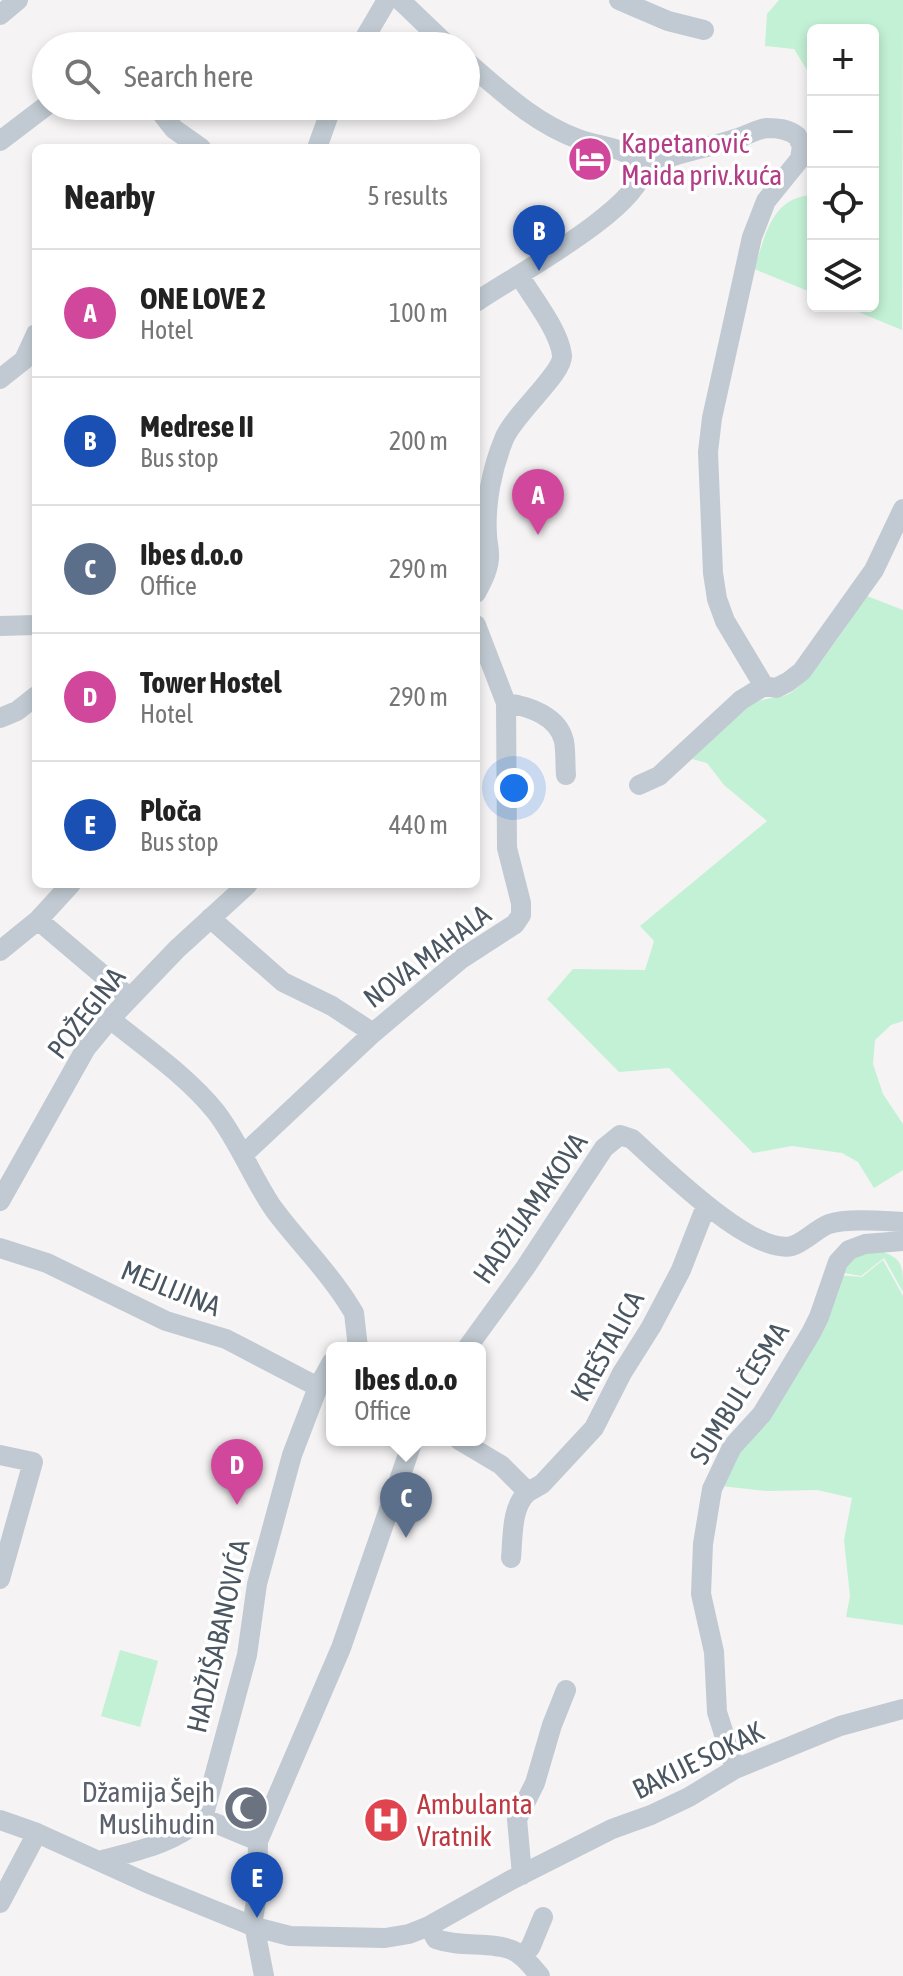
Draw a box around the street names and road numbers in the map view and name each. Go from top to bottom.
street label: NOVA MAHALA [357,898,497,1014]
street label: POŽEGINA [41,961,131,1065]
street label: HADŽIJAMAKOVA [466,1127,594,1289]
street label: MEJLIJINA [117,1254,225,1322]
street label: KREŠTALICA [564,1285,650,1407]
street label: SUMBUL ČESMA [683,1316,795,1469]
street label: HADŽIŠABANOVIĆA [180,1536,256,1736]
street label: BAKIJE SOKAK [627,1714,769,1805]

